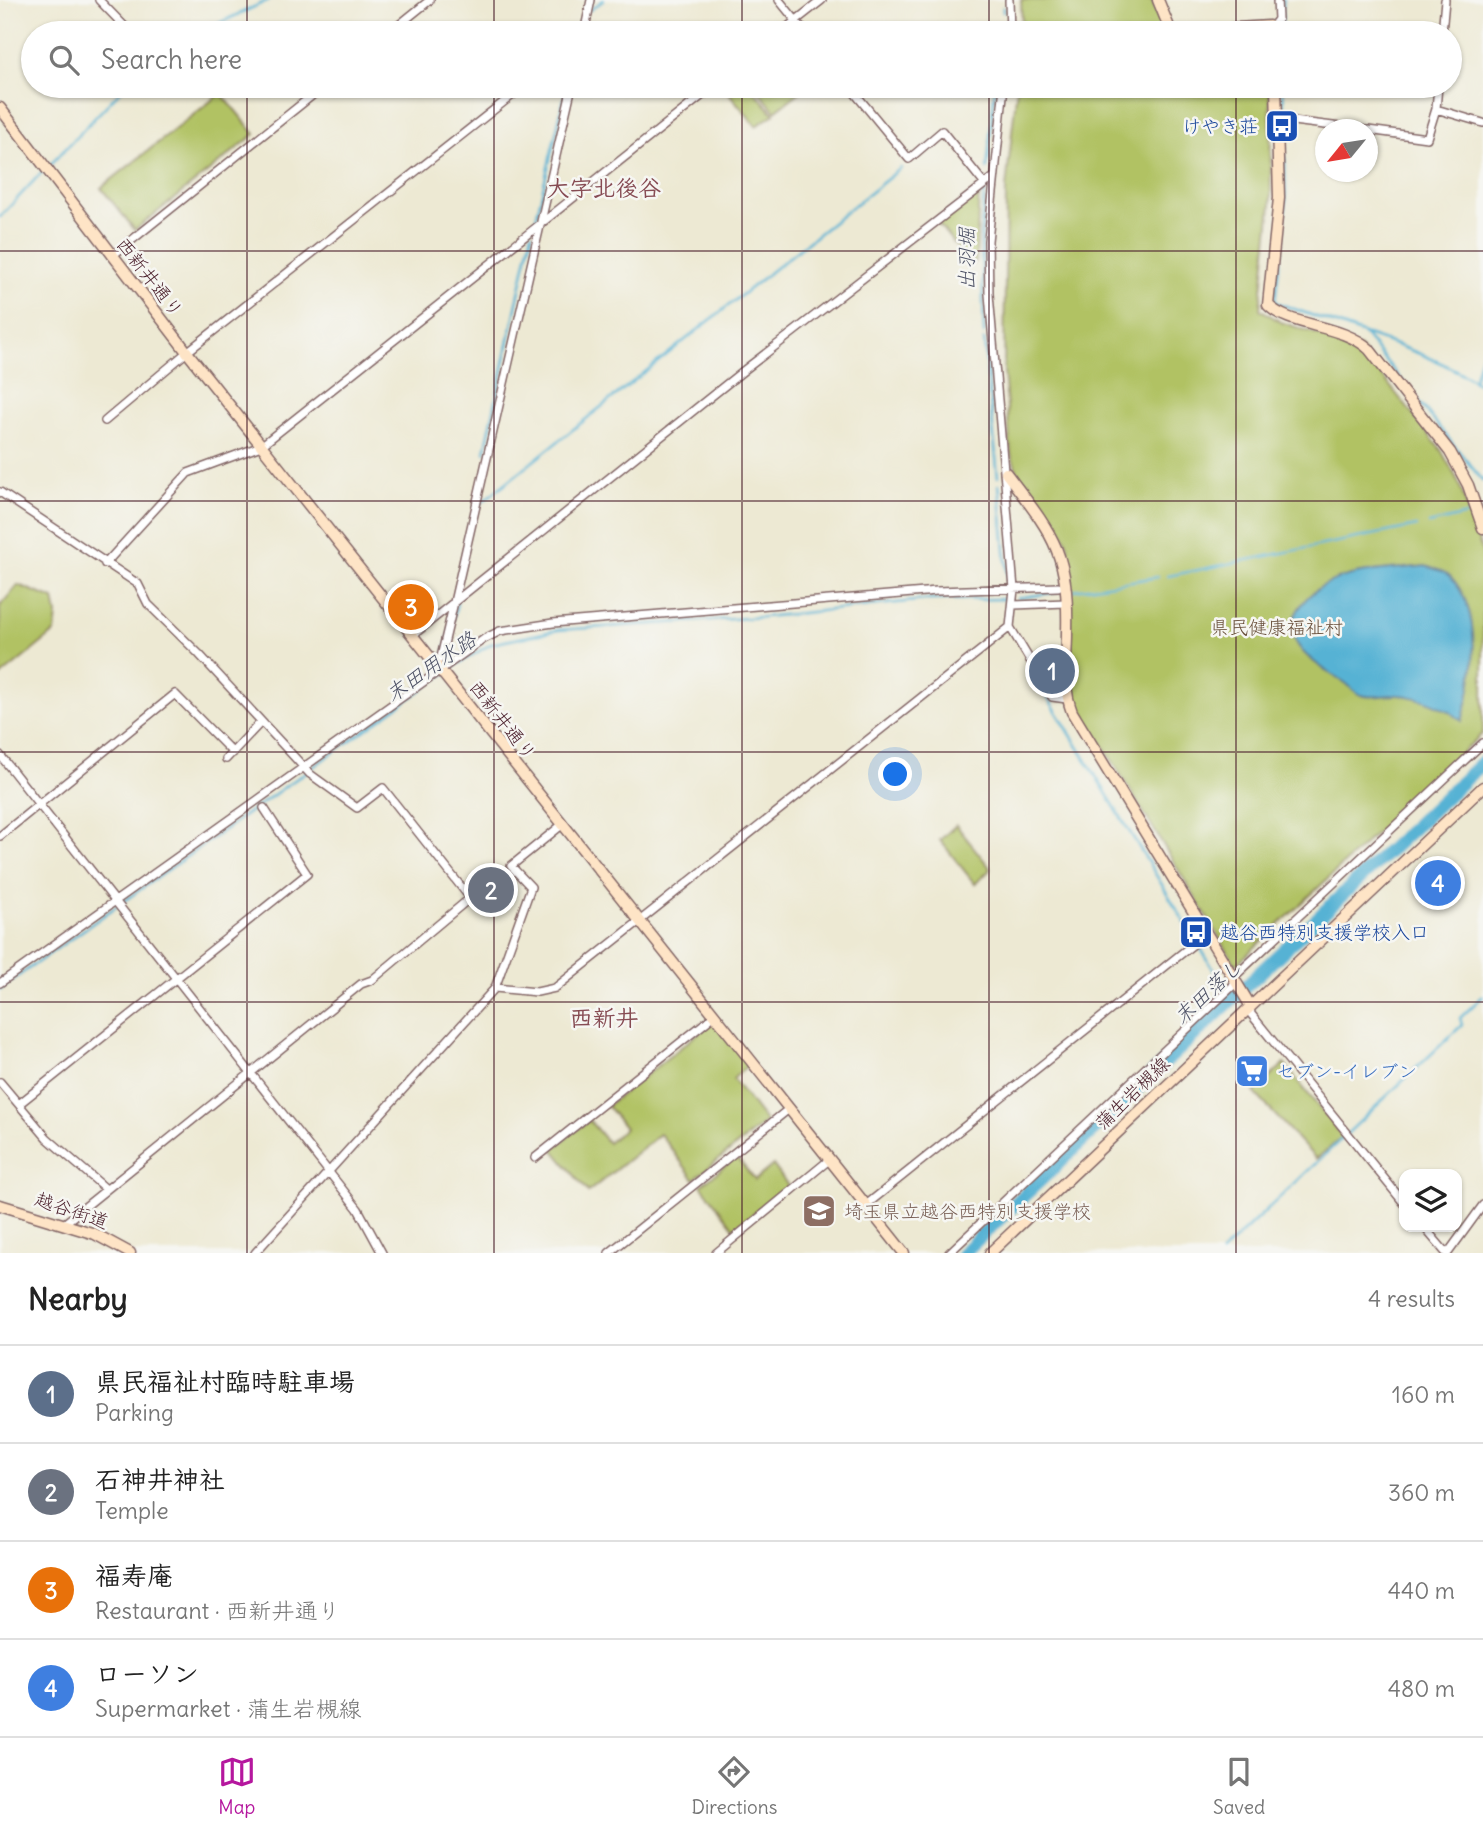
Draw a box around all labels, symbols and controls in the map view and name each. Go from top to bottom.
search box [21,21,1462,98]
icon: search [45,41,83,79]
text: Search here [101,43,242,76]
bus stop icon: けやき荘 [1263,107,1301,145]
place label: けやき荘 [1182,114,1258,138]
north arrow [1315,119,1378,182]
district label: 大字北後谷 [547,173,662,202]
water label: 出羽堀 [953,226,980,291]
street label: 西新井通り [111,232,189,322]
pin: 3 [388,581,434,633]
park label: 県民健康福祉村 [1210,615,1344,639]
water label: 末田用水路 [380,625,482,708]
pin: 1 [1029,645,1075,697]
street label: 西新井通り [464,675,542,765]
your location [878,757,912,791]
pin: 4 [1415,857,1461,909]
pin: 2 [468,864,514,916]
bus stop icon: 越谷西特別支援学校入口 [1177,913,1215,951]
place label: 越谷西特別支援学校入口 [1220,920,1429,944]
water label: 末田落し [1168,953,1248,1030]
district label: 西新井 [570,1003,639,1032]
street label: 蒲生岩槻線 [1089,1051,1175,1135]
supermarket icon: セブン-イレブン [1233,1052,1271,1090]
place label: セブン-イレブン [1276,1059,1417,1083]
map controls [1399,1169,1462,1232]
button: layers [1399,1169,1462,1232]
street label: 越谷街道 [32,1186,112,1234]
school or university icon: 埼玉県立越谷西特別支援学校 [800,1192,838,1230]
place label: 埼玉県立越谷西特別支援学校 [844,1199,1091,1223]
text: Nearby [28,1280,128,1318]
text: 4 results [1368,1284,1455,1313]
text: 県民福祉村臨時駐車場 [95,1365,355,1398]
text: 1 [46,1380,56,1409]
text: 160 m [1392,1380,1455,1409]
text: Parking [95,1398,174,1427]
text: 石神井神社 [95,1463,225,1496]
text: 2 [45,1478,57,1507]
text: 360 m [1388,1478,1455,1507]
text: Temple [95,1496,169,1525]
text: 福寿庵 [95,1559,173,1592]
text: 3 [44,1576,58,1605]
text: 440 m [1388,1576,1455,1605]
text: Restaurant · 西新井通り [95,1596,340,1625]
text: ローソン [95,1657,199,1690]
text: 4 [44,1674,58,1703]
text: 480 m [1388,1674,1455,1703]
text: Supermarket · 蒲生岩槻線 [95,1694,362,1723]
tab: Map [218,1753,256,1819]
tab: Directions [692,1753,777,1819]
tab: Saved [1213,1753,1265,1819]

